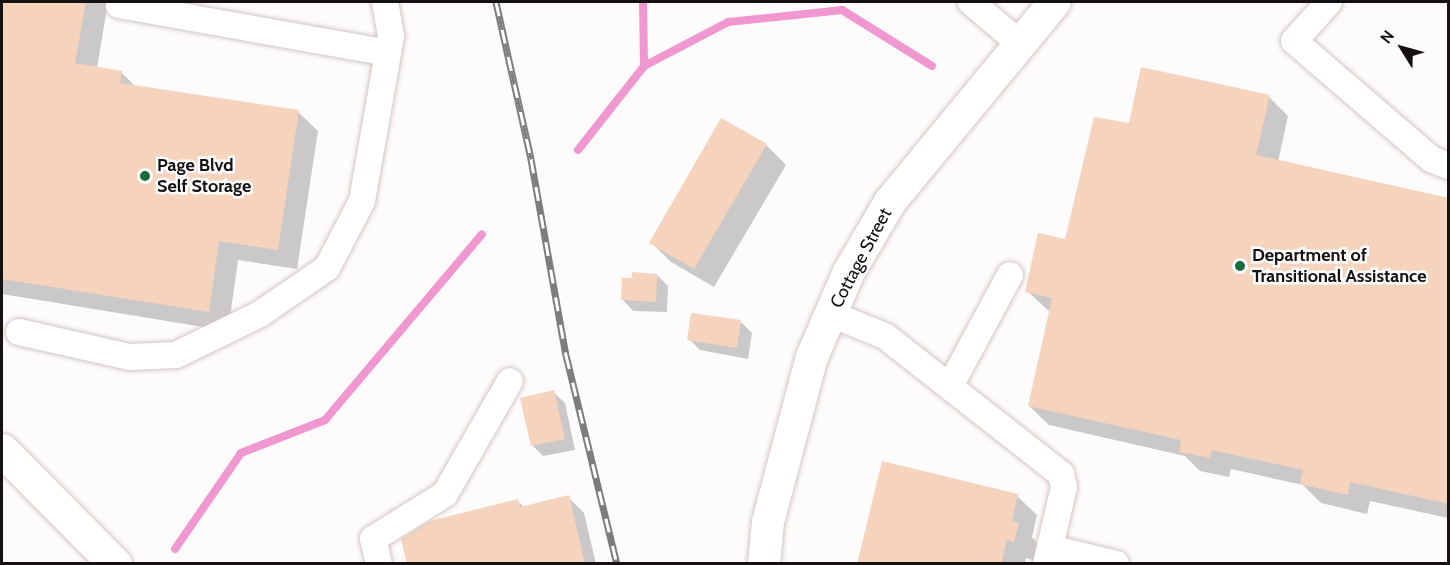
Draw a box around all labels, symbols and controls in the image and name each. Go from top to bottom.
north arrow [1372,18,1432,78]
text: N [1376,27,1398,47]
place label: Page Blvd Self Storage [157,155,251,198]
marker: Page Blvd Self Storage [138,169,152,183]
street label: Cottage Street [826,204,896,312]
place label: Department of Transitional Assistance [1252,245,1426,288]
marker: Department of Transitional Assistance [1233,259,1247,273]

